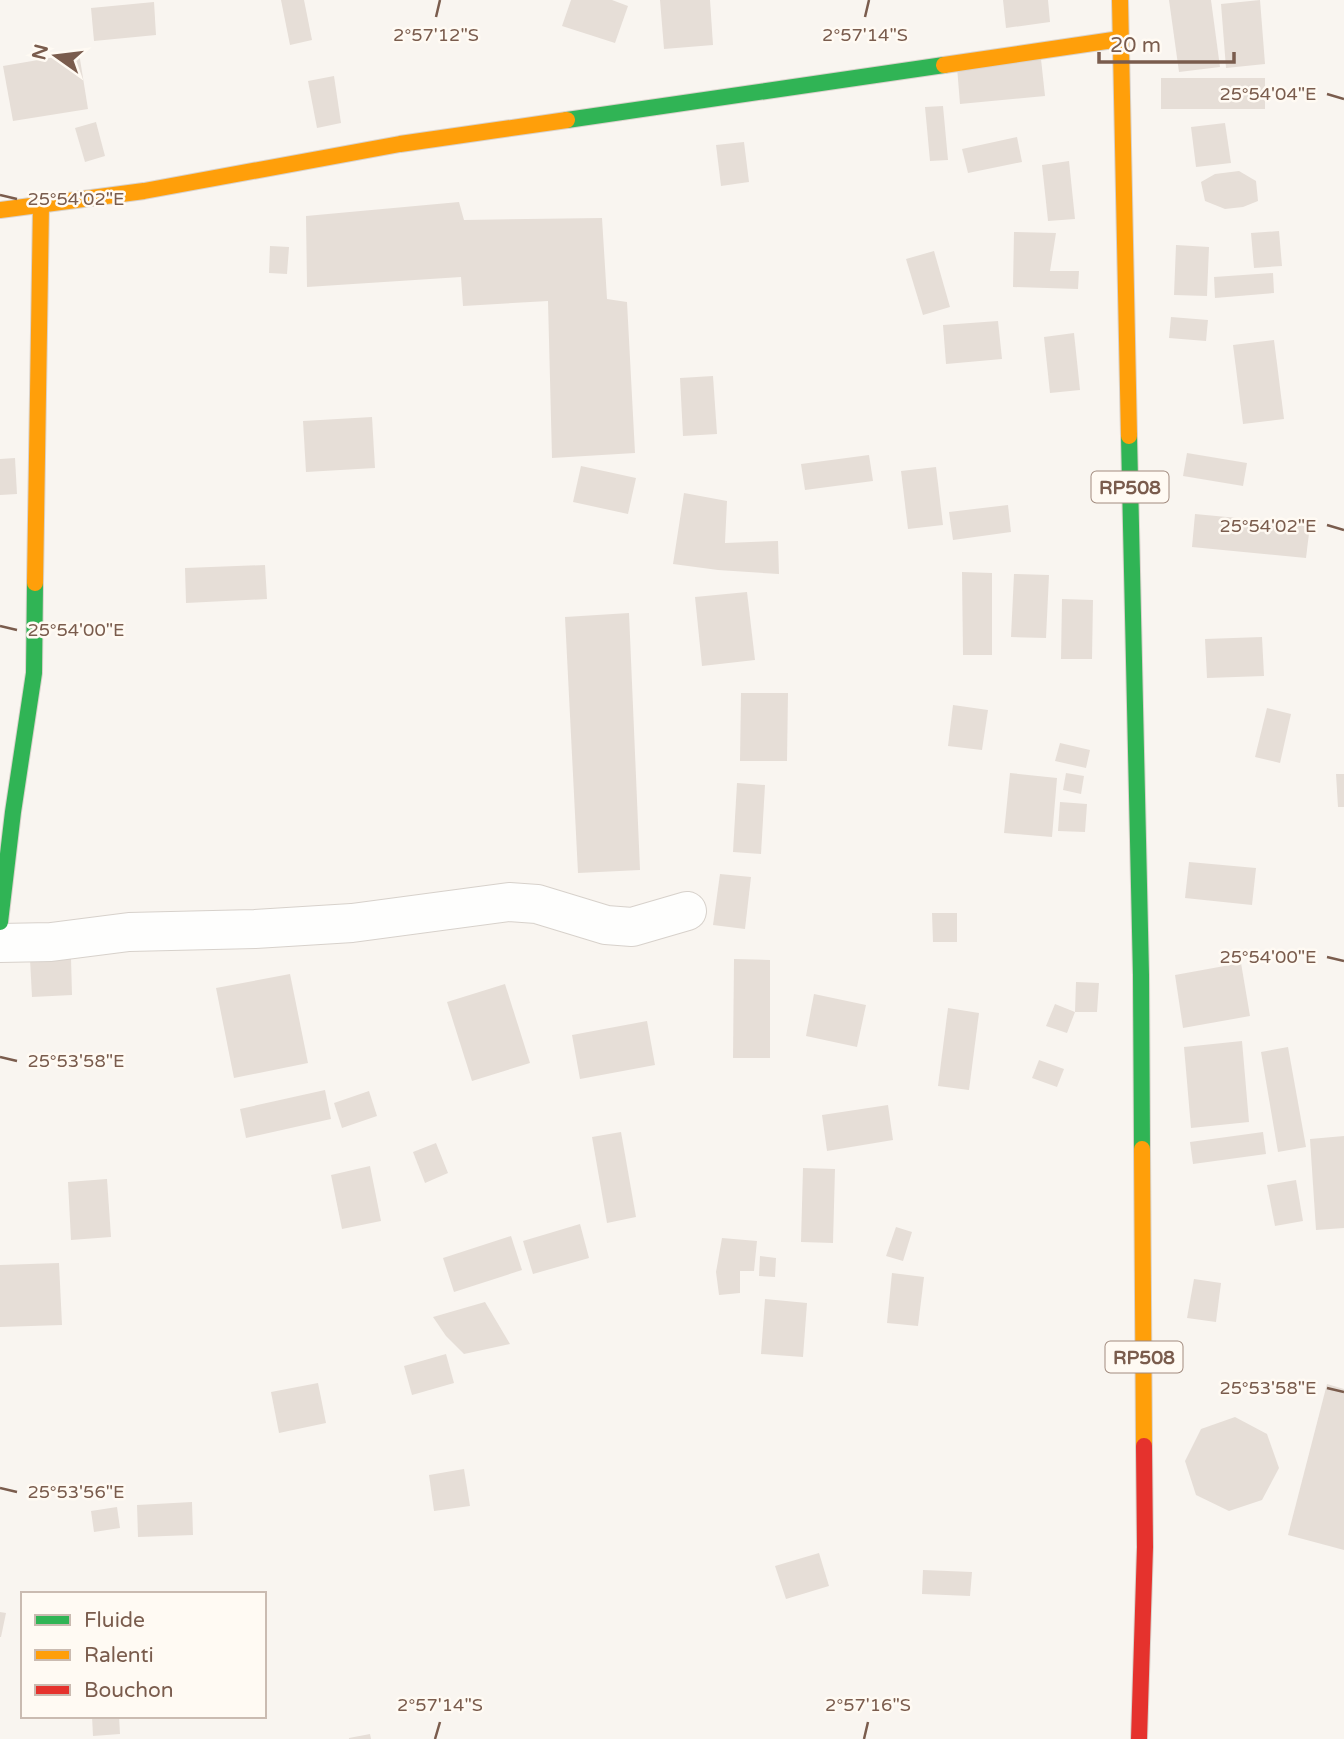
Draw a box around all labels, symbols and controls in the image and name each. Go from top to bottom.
north arrow [21,21,91,91]
scale bar [1099,21,1234,65]
text: 2°57'12"S [393,24,479,46]
text: 2°57'14"S [822,24,908,46]
text: 20 m [1110,33,1161,58]
text: N [28,42,53,62]
text: 25°54'04"E [1219,83,1317,105]
text: 25°54'02"E [27,188,125,210]
road number: RP508 [1092,472,1168,502]
text: 25°54'02"E [1219,515,1317,537]
text: 25°54'00"E [27,619,125,641]
text: 25°54'00"E [1219,946,1317,968]
text: 25°53'58"E [27,1050,125,1072]
road number: RP508 [1106,1342,1182,1372]
text: 25°53'58"E [1219,1377,1317,1399]
text: 25°53'56"E [27,1481,125,1503]
legend [21,1592,266,1718]
text: Fluide [84,1608,145,1633]
text: Ralenti [84,1643,154,1668]
text: Bouchon [84,1678,174,1703]
text: 2°57'14"S [397,1694,483,1716]
text: 2°57'16"S [825,1694,911,1716]

